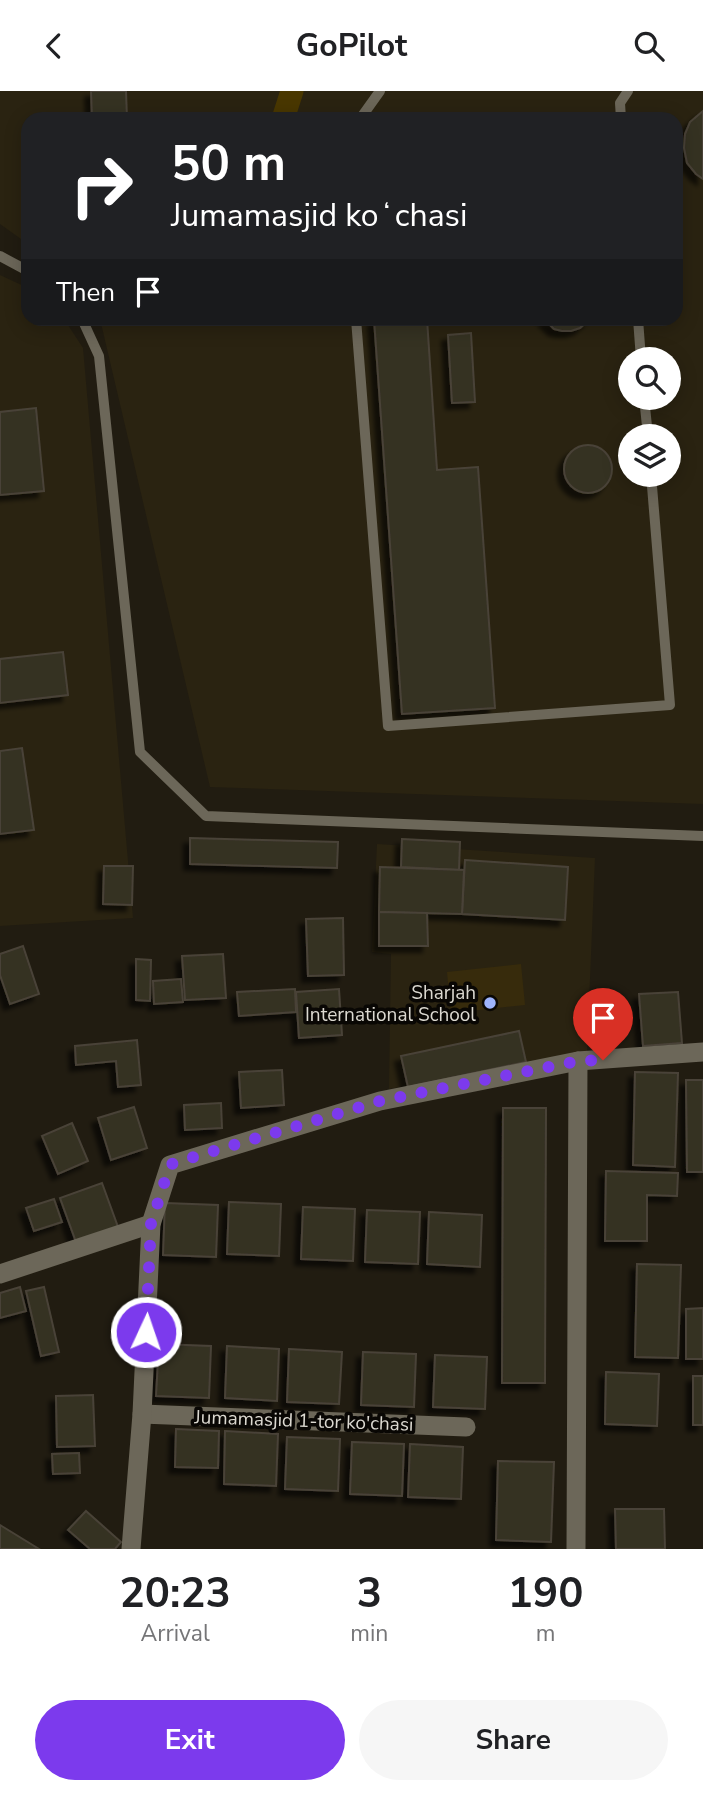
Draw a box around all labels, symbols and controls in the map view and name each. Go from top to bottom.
text: GoPilot [296,24,407,67]
icon: back [35,27,73,65]
icon: search [630,27,668,65]
text: 50 m [171,130,286,197]
icon: right [56,140,147,231]
text: Jumamasjid koʻchasi [171,194,467,237]
icon: arrive [129,273,167,311]
text: Then [56,275,115,310]
map controls [618,347,681,487]
button: search [618,347,681,410]
button: layers [618,424,681,487]
place label: Sharjah International School [305,980,476,1028]
pin [573,988,633,1060]
marker: Sharjah International School [482,995,498,1011]
icon: arrive [584,999,622,1037]
position arrow [109,1295,183,1369]
street label: Jumamasjid 1-tor ko'chasi [193,1404,414,1438]
text: 20:23 [120,1565,231,1622]
text: 3 [357,1565,382,1622]
text: 190 [508,1565,583,1622]
text: Arrival [141,1618,210,1649]
text: min [350,1618,388,1649]
text: m [536,1618,556,1649]
button: Exit [35,1700,345,1780]
button: Share [359,1700,668,1780]

